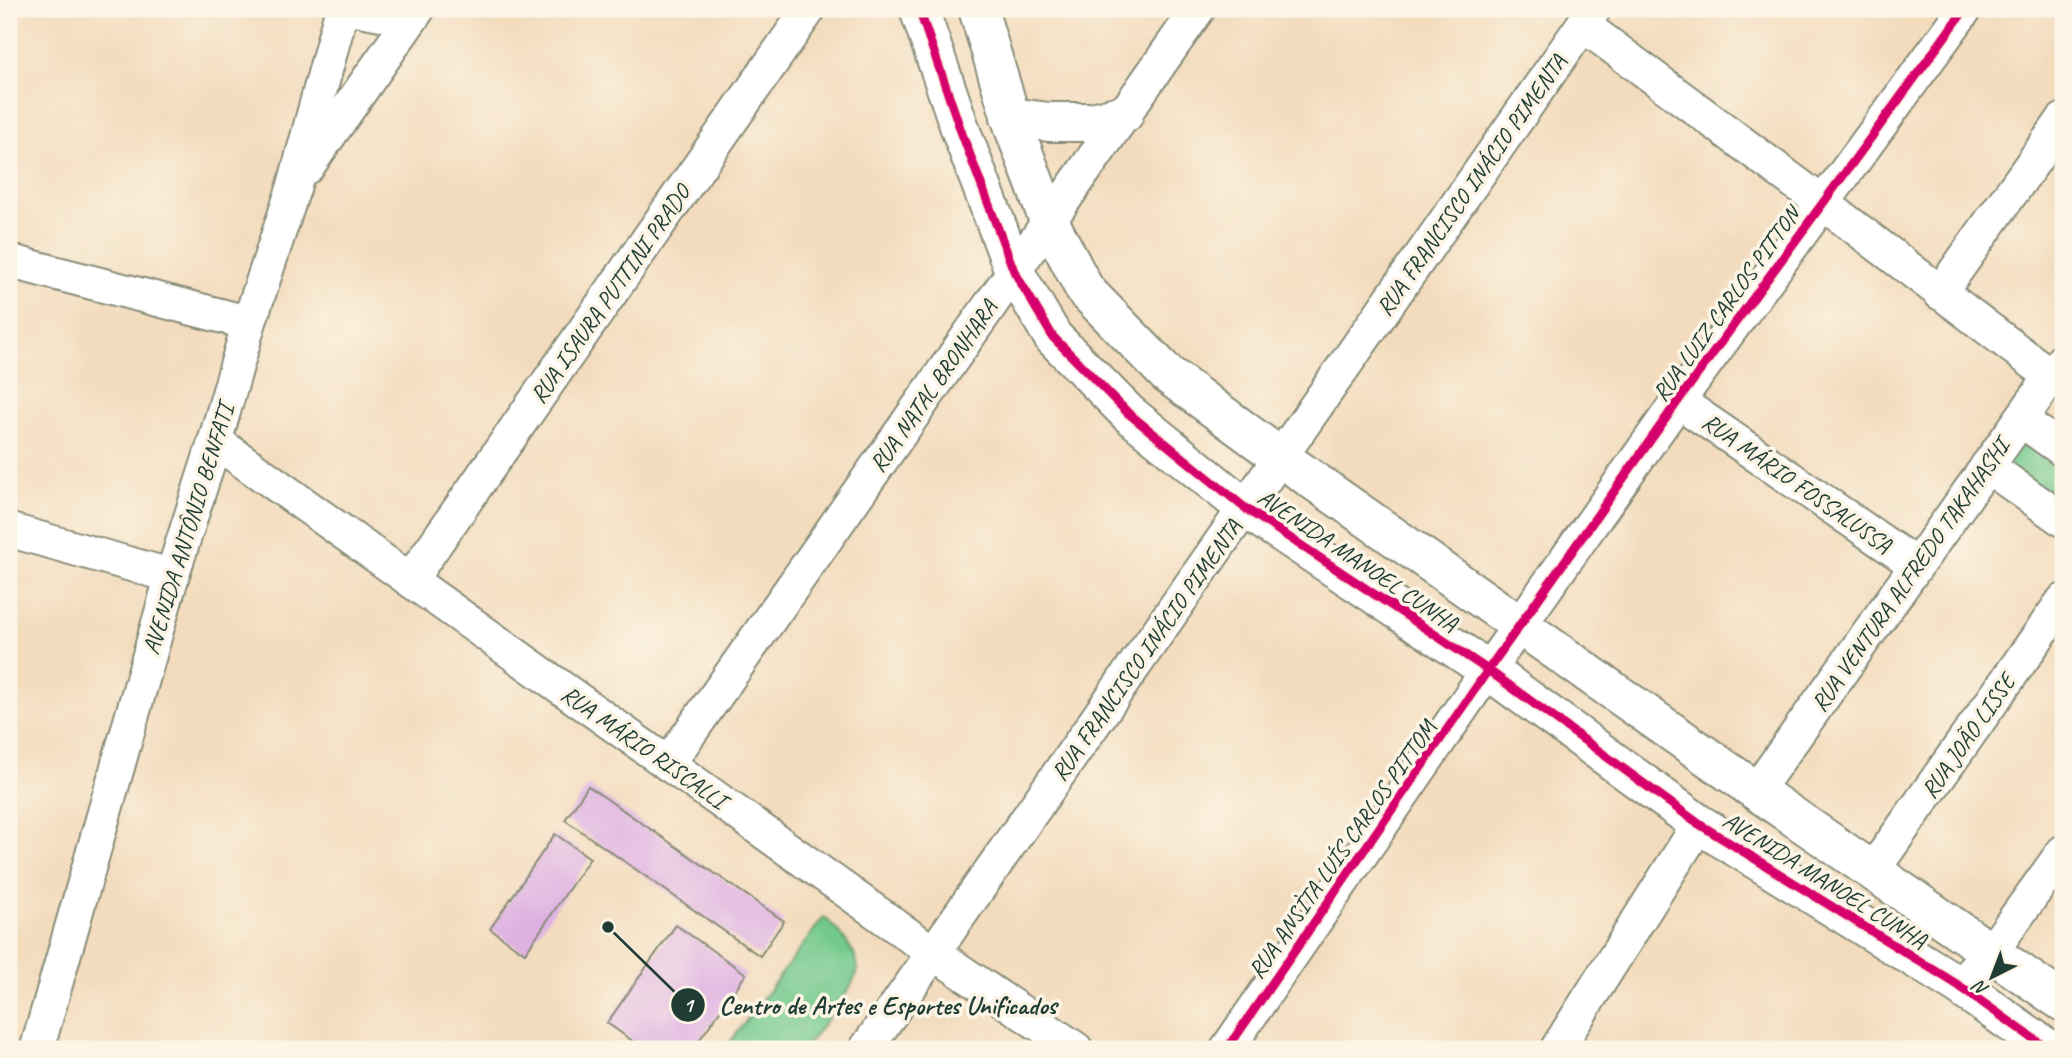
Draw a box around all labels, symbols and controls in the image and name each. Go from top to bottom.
street label: RUA FRANCISCO INÁCIO PIMENTA [1369,48,1573,322]
street label: RUA ISAURA PUTTINI PRADO [523,177,698,409]
street label: RUA LUIZ CARLOS PITTON [1645,198,1809,407]
street label: RUA NATAL BRONHARA [862,293,1004,478]
street label: AVENIDA ANTÔNIO BENFATI [136,395,242,658]
street label: RUA MÁRIO FOSSALUSSA [1697,406,1898,560]
street label: RUA VENTURA ALFREDO TAKAHASHI [1804,429,2018,717]
street label: AVENIDA MANOEL CUNHA [1252,482,1465,639]
street label: RUA FRANCISCO INÁCIO PIMENTA [1044,513,1248,787]
street label: RUA JOÃO LISSE [1914,666,2024,804]
street label: RUA MÁRIO RISCALLI [555,679,737,818]
street label: RUA ANSÌTA LUÍS CARLOS PITTOM [1241,712,1444,984]
street label: AVENIDA MANOEL CUNHA [1717,805,1933,956]
north arrow [1956,942,2026,1012]
text: N [1966,974,1994,1002]
callout: Centro de Artes e Esportes Unificados [671,981,1070,1028]
text: Centro de Artes e Esportes Unificados [719,989,1060,1022]
text: 1 [683,992,695,1018]

